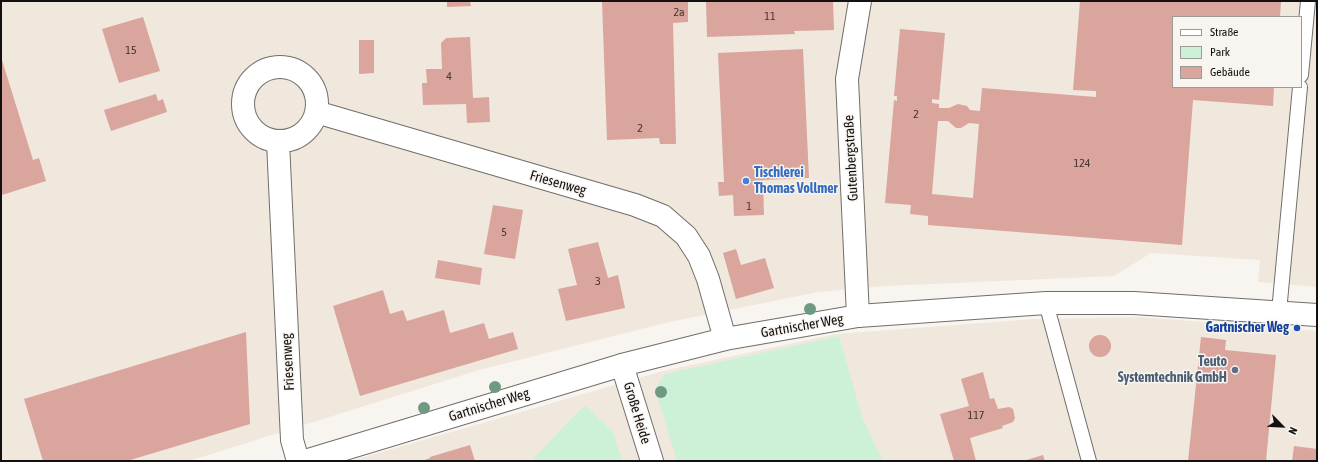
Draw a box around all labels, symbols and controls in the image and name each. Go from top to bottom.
house number: 2a [673,5,685,19]
house number: 11 [764,9,776,23]
legend [1172,16,1302,88]
text: Straße [1210,25,1238,39]
house number: 15 [125,43,137,57]
text: Park [1210,45,1230,59]
text: Gebäude [1210,65,1250,79]
house number: 4 [446,69,452,83]
house number: 2 [913,107,919,121]
street label: Gutenbergstraße [840,115,862,201]
house number: 2 [637,121,643,135]
house number: 124 [1074,156,1090,170]
place label: Tischlerei Thomas Vollmer [754,165,838,198]
street label: Friesenweg [528,167,588,199]
marker: Tischlerei Thomas Vollmer [741,176,751,186]
house number: 1 [746,199,752,213]
house number: 5 [501,225,507,239]
house number: 3 [595,274,601,288]
street label: Gartnischer Weg [759,310,845,342]
place label: Gartnischer Weg [1206,320,1289,336]
marker: Gartnischer Weg [1292,323,1302,333]
street label: Friesenweg [278,333,298,391]
place label: Teuto Systemtechnik GmbH [1118,354,1227,386]
marker: Teuto Systemtechnik GmbH [1230,365,1240,375]
street label: Große Heide [620,380,654,446]
street label: Gartnischer Weg [447,385,531,425]
north arrow [1262,406,1302,446]
house number: 117 [968,408,984,422]
text: N [1286,425,1300,436]

